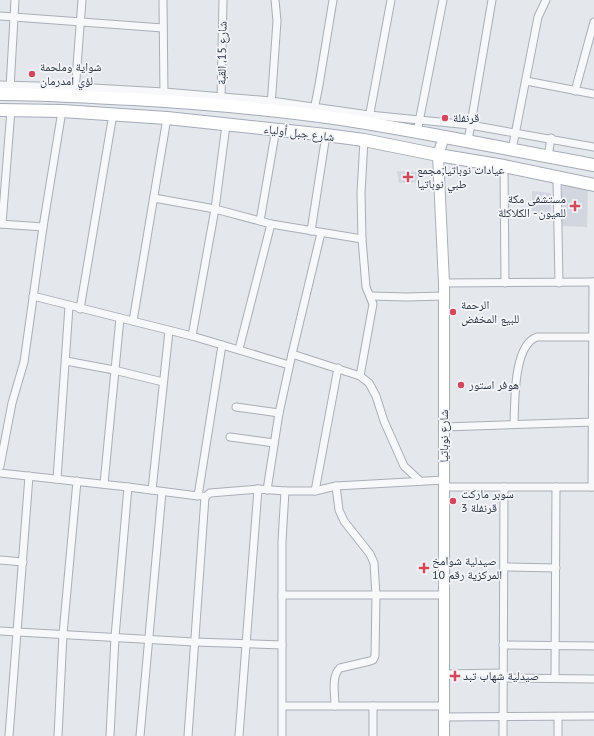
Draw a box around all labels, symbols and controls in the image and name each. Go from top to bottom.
street label: شارع 15، القبة [213,21,231,85]
place label: شواية وملحمة لؤي امدرمان [40,59,102,91]
marker: شواية وملحمة لؤي امدرمان [27,69,37,79]
place label: قرنفلة [453,110,479,125]
marker: قرنفلة [440,113,450,123]
street label: شارع جبل أولياء [263,121,335,145]
place label: عيادات نوباتيا;مجمع طبي نوباتيا [417,162,505,194]
marker: عيادات نوباتيا;مجمع طبي نوباتيا [402,171,414,183]
place label: مستشفى مكة للعيون - الكلاكلة [498,191,566,220]
marker: مستشفى مكة للعيون - الكلاكلة [569,200,581,212]
place label: الرحمة للبيع المخفض [461,297,519,326]
marker: الرحمة للبيع المخفض [448,307,458,317]
place label: هوفر استور [468,377,519,392]
marker: هوفر استور [456,380,466,390]
street label: شارع نوباتيا [436,410,452,462]
place label: سوبر ماركت قرنفلة 3 [461,486,514,515]
marker: سوبر ماركت قرنفلة 3 [448,496,458,506]
place label: صيدلية شوامخ المركزية رقم 10 [432,553,502,583]
marker: صيدلية شوامخ المركزية رقم 10 [419,563,429,573]
place label: صيدلية شهاب تبد [463,668,539,683]
marker: صيدلية شهاب تبد [450,671,460,681]

